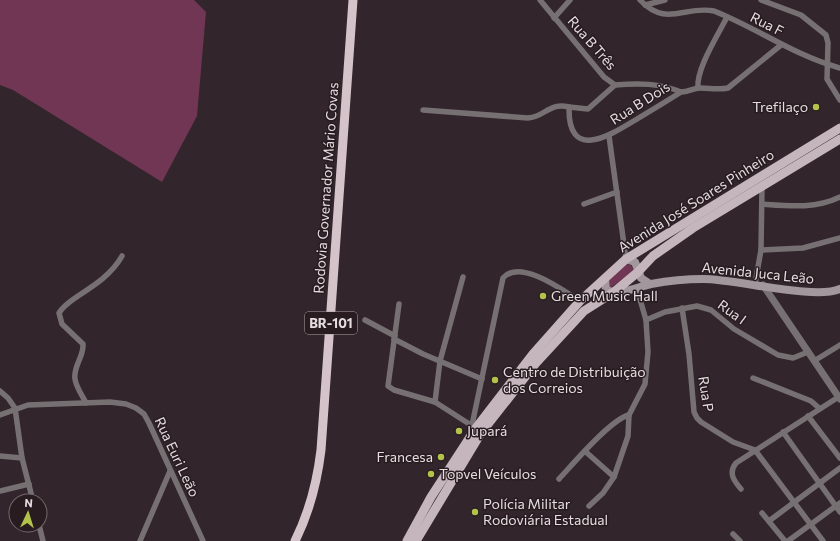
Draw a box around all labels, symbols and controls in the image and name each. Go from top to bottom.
street label: Rua F [748,8,787,39]
street label: Rua B Três [564,12,620,73]
street label: Rua B Dois [607,77,673,128]
street label: Rodovia Governador Mário Covas [310,82,341,294]
place label: Trefilaço [752,98,808,115]
marker: Trefilaço [811,102,821,112]
street label: Avenida José Soares Pinheiro [615,145,777,256]
street label: Avenida Juca Leão [701,258,815,287]
place label: Green Music Hall [551,287,658,304]
marker: Green Music Hall [538,291,548,301]
street label: Rua I [715,296,750,328]
road number: BR-101 [305,312,357,334]
place label: Centro de Distribuição dos Correios [503,363,646,396]
marker: Centro de Distribuição dos Correios [490,375,500,385]
street label: Rua P [695,375,718,413]
street label: Rua Euri Leão [152,414,203,499]
place label: Jupará [467,422,507,439]
marker: Jupará [454,426,464,436]
place label: Francesa [376,448,433,465]
marker: Francesa [436,452,446,462]
place label: Topvel Veículos [439,465,536,482]
marker: Topvel Veículos [426,469,436,479]
north arrow [8,493,48,533]
place label: Polícia Militar Rodoviária Estadual [483,495,608,528]
text: N [24,496,33,509]
marker: Polícia Militar Rodoviária Estadual [470,507,480,517]

